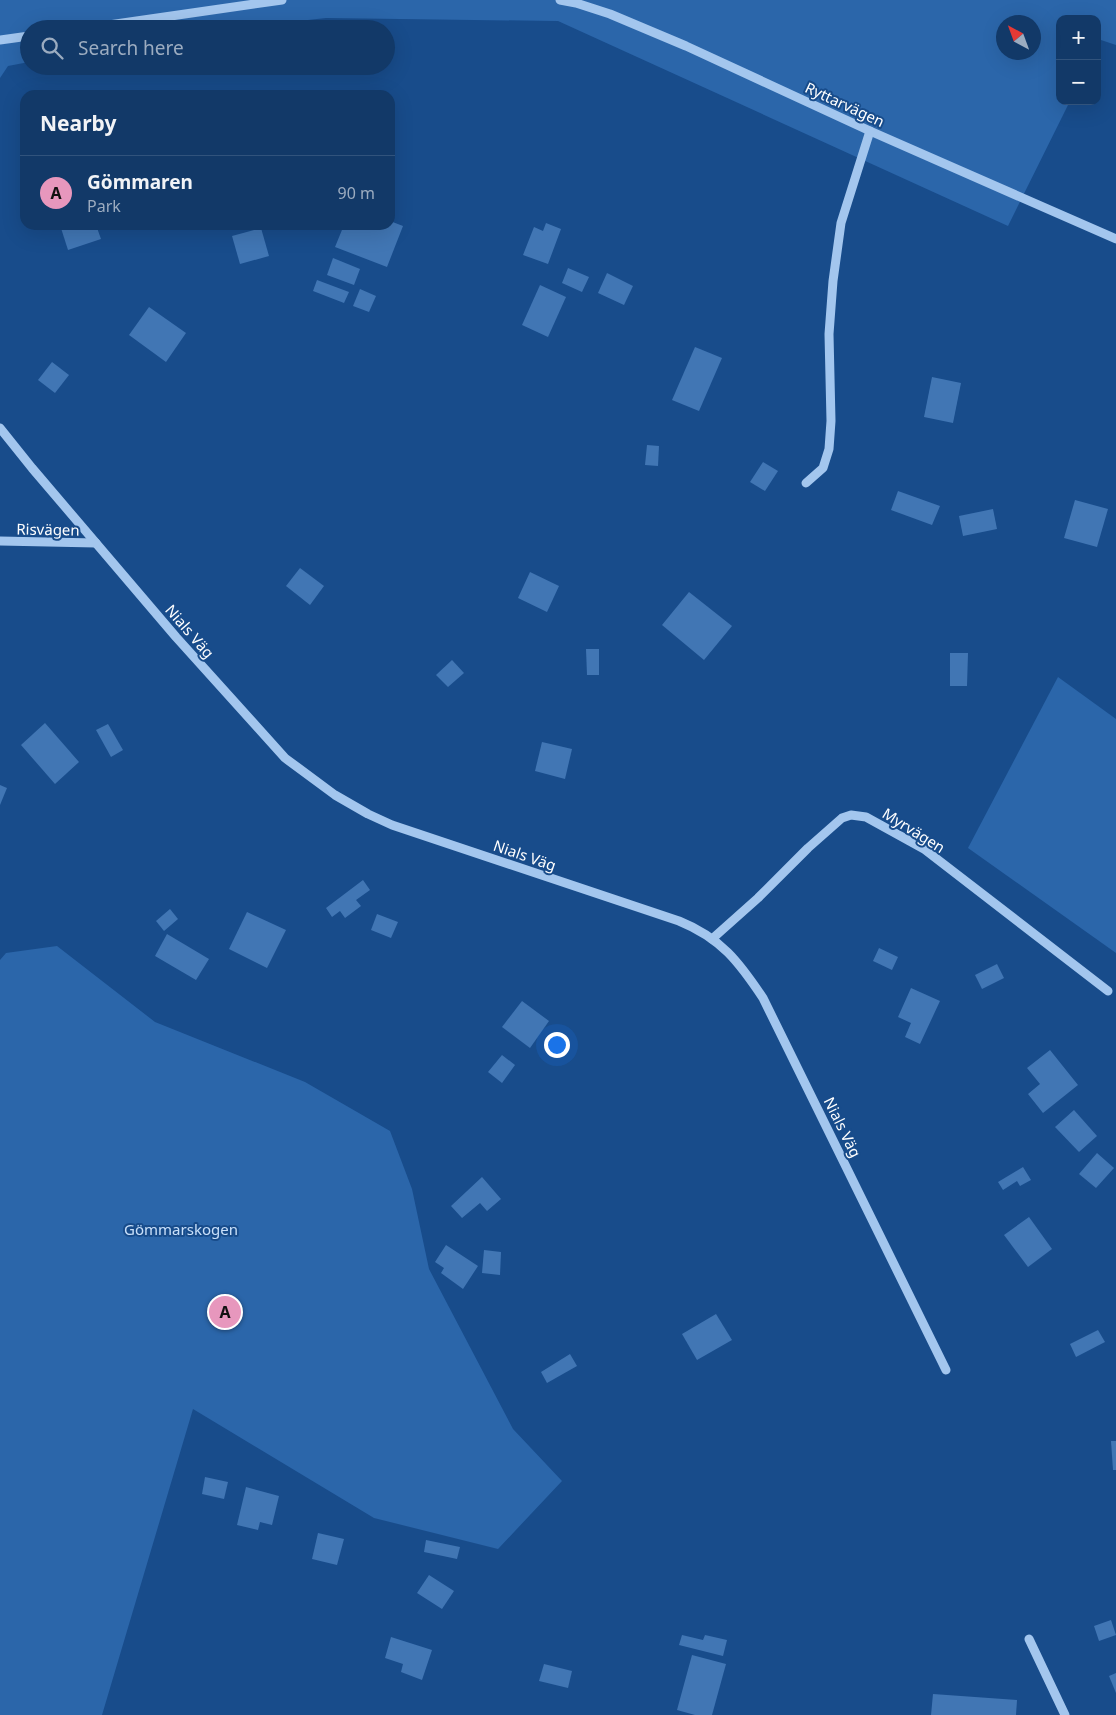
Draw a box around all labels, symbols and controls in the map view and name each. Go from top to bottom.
north arrow [996,15,1041,60]
map controls [1056,15,1101,105]
button: + [1056,15,1101,60]
search box [20,20,395,75]
icon: search [38,34,66,62]
text: Search here [78,35,184,61]
button: − [1056,60,1101,105]
street label: Ryttarvägen [802,77,888,131]
text: Nearby [40,109,116,137]
text: Gömmaren [87,169,193,195]
text: A [50,182,62,204]
text: 90 m [338,182,375,204]
text: Park [87,195,121,217]
street label: Risvägen [16,518,80,540]
street label: Nials Väg [161,600,219,662]
street label: Myrvägen [879,803,949,857]
street label: Nials Väg [491,835,559,875]
your location [544,1032,570,1058]
street label: Nials Väg [820,1093,866,1161]
park label: Gömmarskogen [124,1219,238,1239]
pin: A [209,1293,241,1331]

